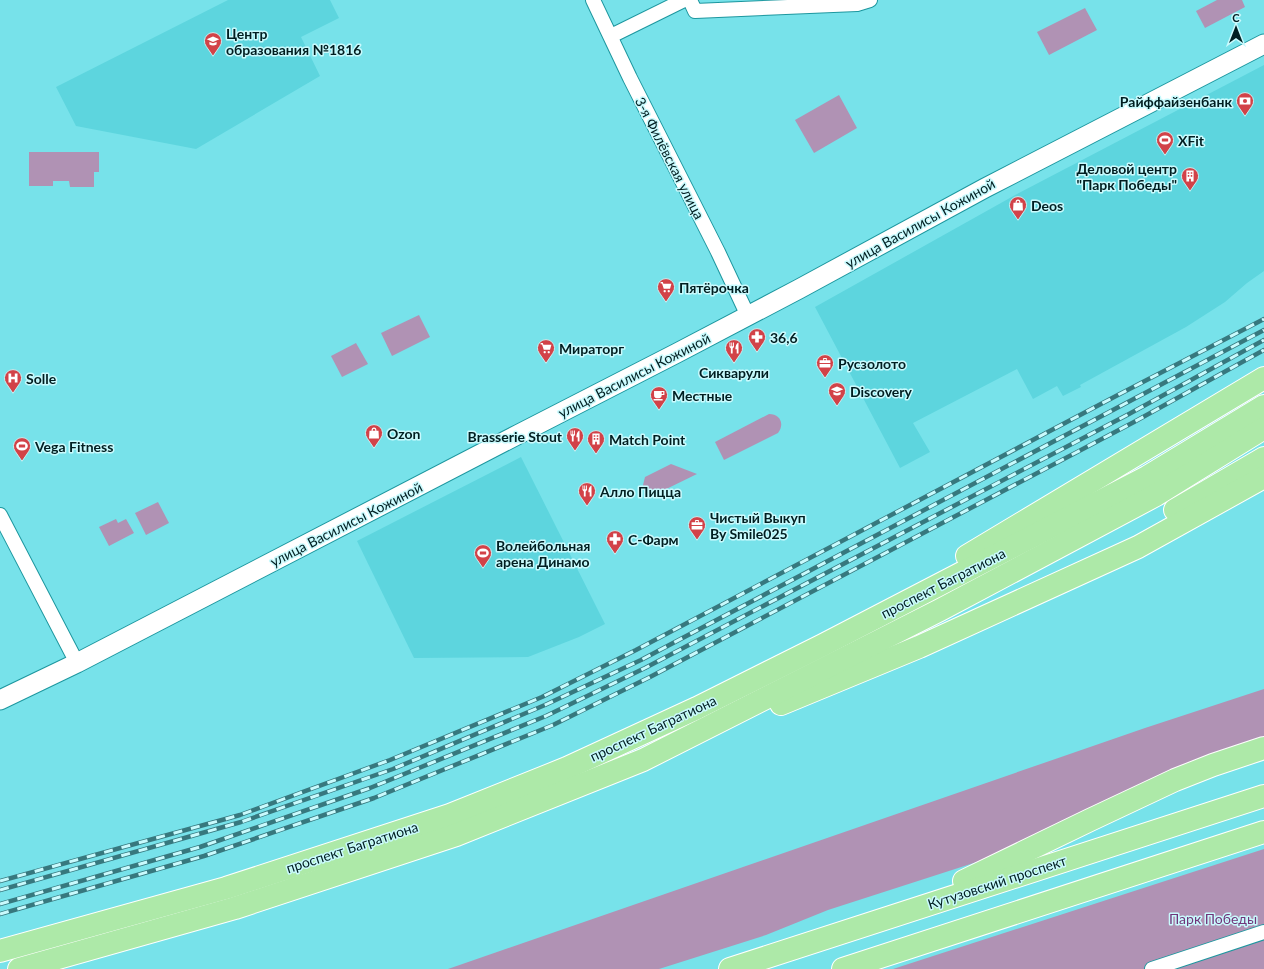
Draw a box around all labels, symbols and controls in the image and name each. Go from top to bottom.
north arrow [1216,8,1256,48]
text: С [1232,11,1240,24]
place label: Центр образования №1816 [226,25,361,58]
school or university icon: Центр образования №1816 [203,31,223,56]
bank icon: Райффайзенбанк [1235,91,1255,116]
place label: Райффайзенбанк [1120,93,1232,110]
street label: 3-я Филёвская улица [632,94,708,222]
sports icon: XFit [1155,130,1175,155]
place label: XFit [1178,132,1205,149]
place label: Деловой центр "Парк Победы" [1076,160,1177,193]
building icon: Деловой центр "Парк Победы" [1180,166,1200,191]
street label: улица Василисы Кожиной [842,175,998,271]
shop icon: Deos [1008,195,1028,220]
place label: Deos [1031,197,1063,214]
supermarket icon: Пятёрочка [656,277,676,302]
place label: Пятёрочка [679,279,749,296]
pharmacy icon: 36,6 [747,327,767,352]
street label: улица Василисы Кожиной [555,329,713,421]
place label: 36,6 [770,329,798,346]
supermarket icon: Мираторг [536,338,556,363]
restaurant icon: Сикварули [724,338,744,363]
place label: Мираторг [559,340,624,357]
office icon: Русзолото [815,353,835,378]
place label: Русзолото [838,355,906,372]
place label: Сикварули [699,364,769,381]
hospital icon: Solle [3,368,23,393]
place label: Solle [26,370,57,387]
school or university icon: Discovery [827,381,847,406]
place label: Discovery [850,383,913,400]
cafe icon: Местные [649,385,669,410]
place label: Местные [672,387,733,404]
shop icon: Ozon [364,423,384,448]
place label: Ozon [387,425,421,442]
restaurant icon: Brasserie Stout [565,426,585,451]
place label: Brasserie Stout [468,428,563,445]
building icon: Match Point [586,429,606,454]
place label: Match Point [609,431,686,448]
sports icon: Vega Fitness [12,436,32,461]
place label: Vega Fitness [34,438,113,455]
street label: улица Василисы Кожиной [267,478,425,570]
restaurant icon: Алло Пицца [577,481,597,506]
place label: Алло Пицца [599,483,681,500]
place label: Чистый Выкуп By Smile025 [710,509,806,542]
office icon: Чистый Выкуп By Smile025 [687,515,707,540]
pharmacy icon: C-Фарм [605,529,625,554]
place label: C-Фарм [628,531,679,548]
place label: Волейбольная арена Динамо [496,537,590,570]
sports icon: Волейбольная арена Динамо [473,543,493,568]
street label: проспект Багратиона [878,544,1008,622]
street label: проспект Багратиона [587,691,719,765]
street label: проспект Багратиона [284,818,420,876]
street label: Кутузовский проспект [925,852,1069,912]
park label: Парк Победы [1169,910,1257,927]

